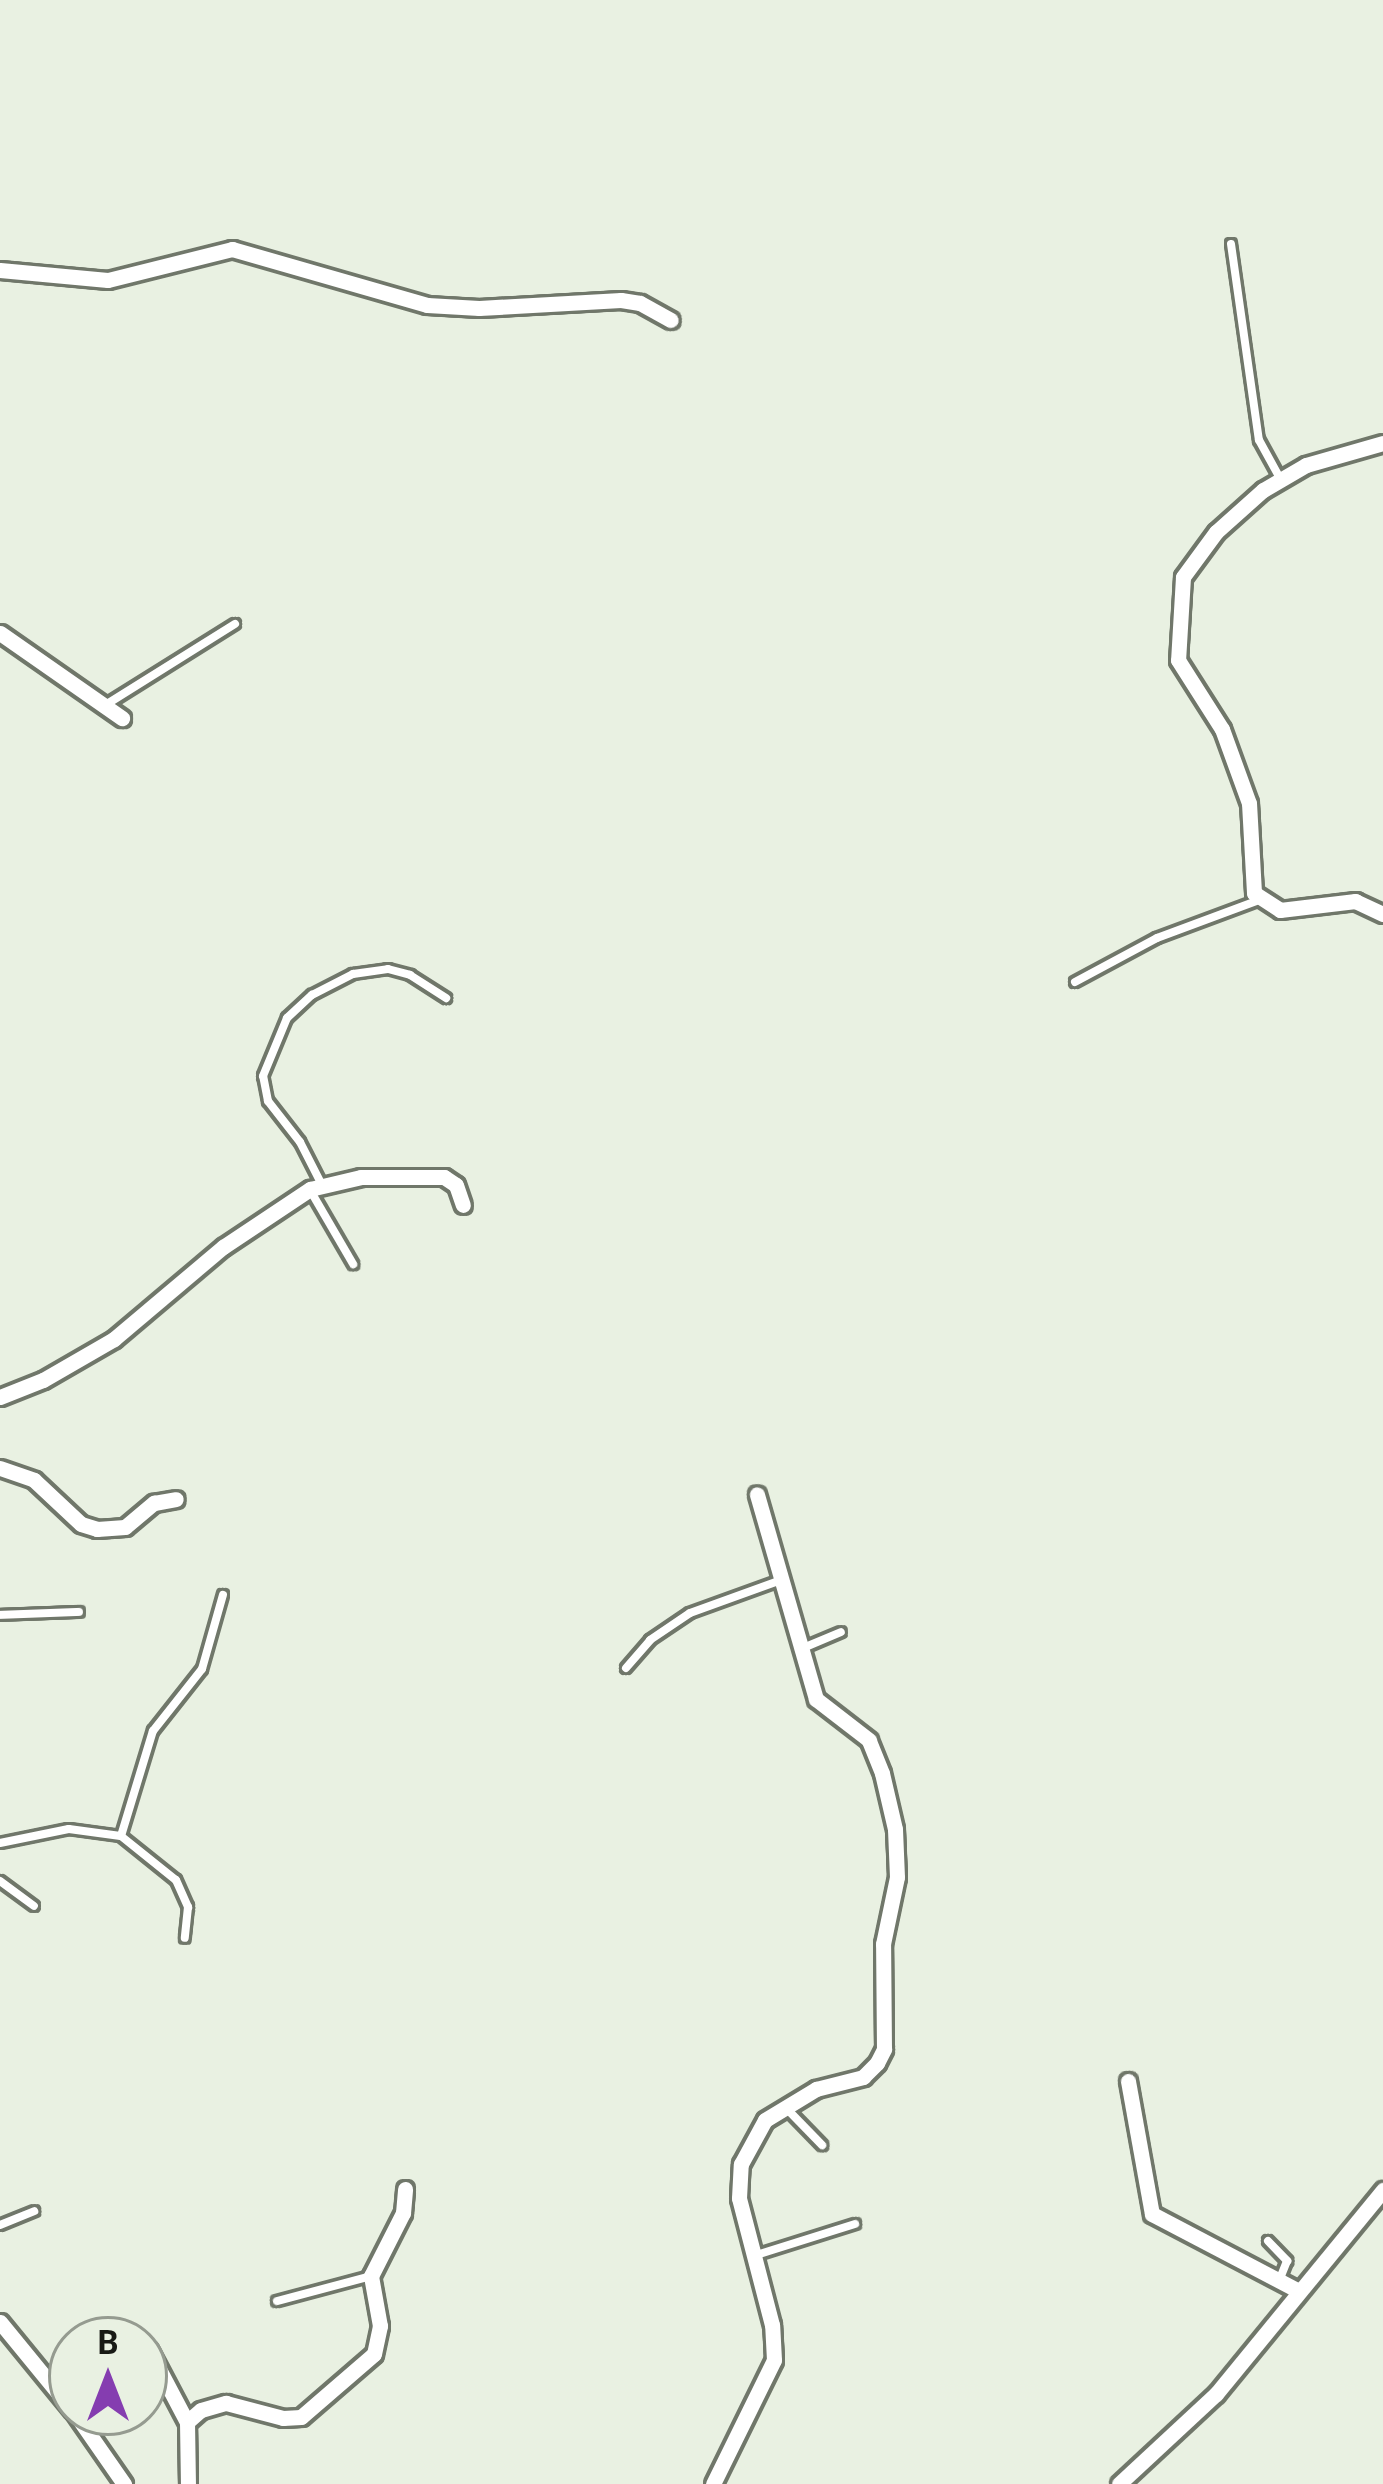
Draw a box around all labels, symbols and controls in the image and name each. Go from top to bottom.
north arrow [48,2316,168,2436]
text: B [97,2323,119,2362]

